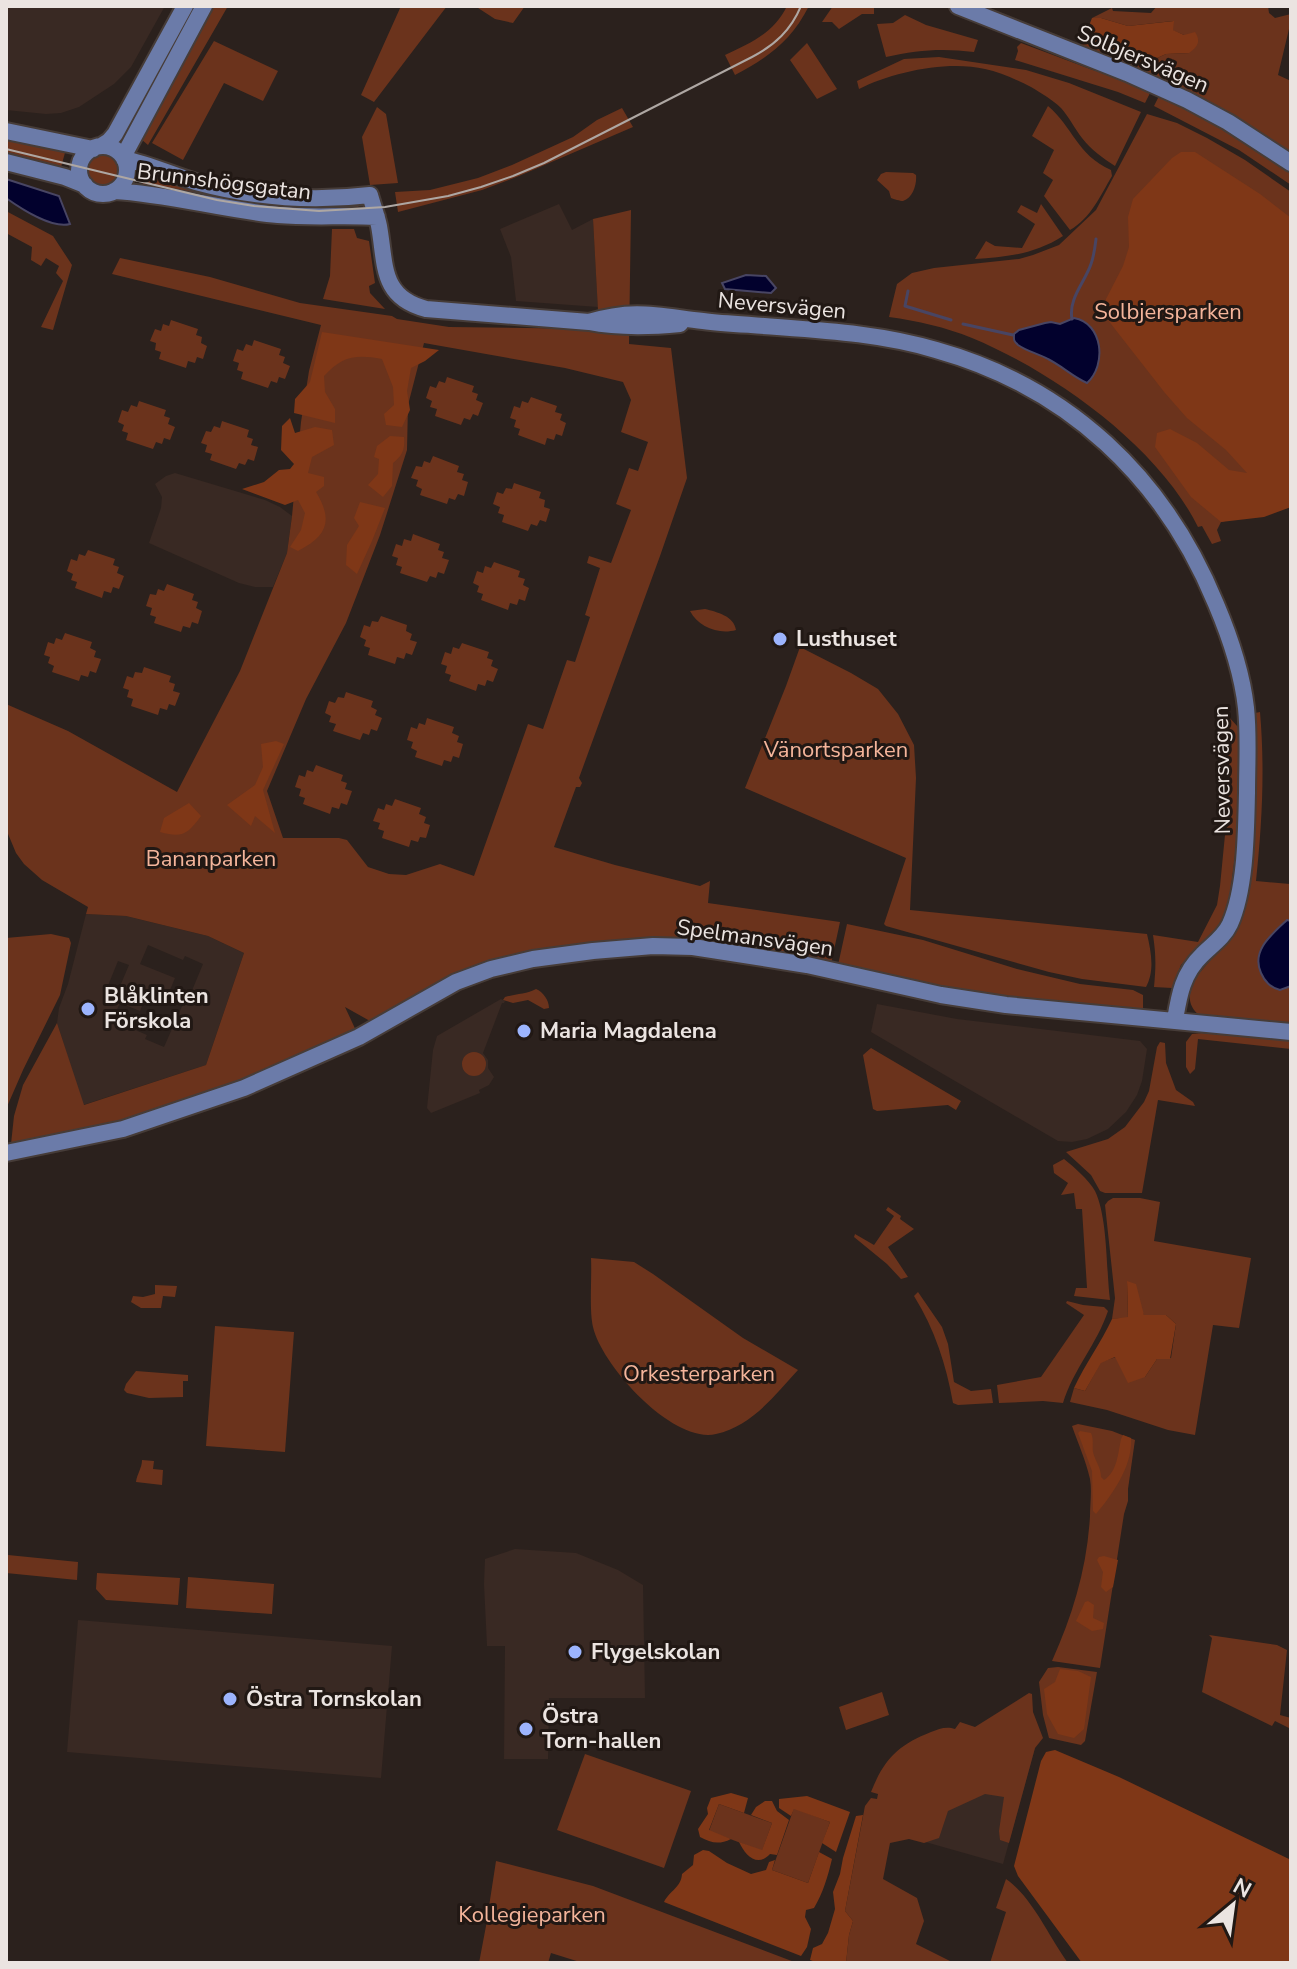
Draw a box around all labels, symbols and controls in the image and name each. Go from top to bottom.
street label: Solbjersvägen [1073,18,1213,100]
street label: Brunnshögsgatan [135,156,313,208]
street label: Neversvägen [717,285,847,327]
park label: Solbjersparken [1094,297,1242,327]
place label: Lusthuset [796,624,897,654]
marker: Lusthuset [771,630,789,648]
street label: Neversvägen [1206,705,1238,835]
park label: Vänortsparken [763,735,908,765]
park label: Bananparken [146,844,276,874]
street label: Spelmansvägen [675,912,835,964]
place label: Blåklinten Förskola [104,981,209,1036]
marker: Blåklinten Förskola [79,1000,97,1018]
place label: Maria Magdalena [540,1016,717,1046]
marker: Maria Magdalena [515,1022,533,1040]
park label: Orkesterparken [623,1359,775,1389]
place label: Flygelskolan [591,1637,720,1667]
marker: Flygelskolan [566,1643,584,1661]
place label: Östra Tornskolan [246,1684,422,1714]
marker: Östra Tornskolan [221,1690,239,1708]
place label: Östra Torn-hallen [542,1701,661,1756]
marker: Östra Torn-hallen [517,1720,535,1738]
north arrow [1193,1865,1273,1945]
text: N [1228,1871,1257,1905]
park label: Kollegieparken [458,1900,606,1930]

